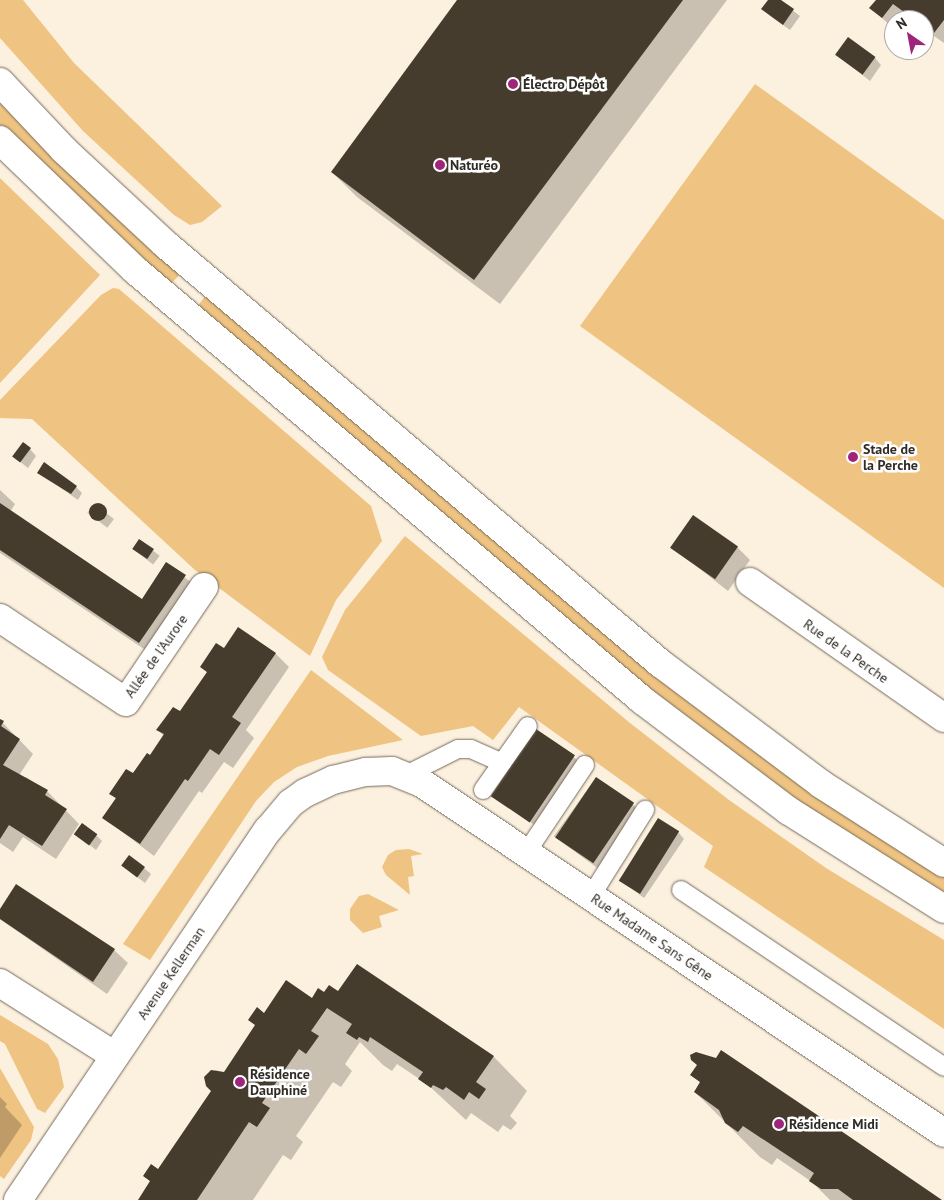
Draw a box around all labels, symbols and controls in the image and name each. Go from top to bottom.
north arrow [884,10,934,60]
text: N [893,13,910,33]
place label: Électro Dépôt [523,76,605,92]
marker: Électro Dépôt [507,78,519,90]
place label: Naturéo [450,157,498,173]
marker: Naturéo [434,159,446,171]
place label: Stade de la Perche [863,441,918,474]
marker: Stade de la Perche [847,451,859,463]
street label: Allée de l'Aurore [121,611,191,701]
street label: Rue de la Perche [800,615,892,687]
street label: Rue Madame Sans Gêne [588,890,716,984]
street label: Avenue Kellerman [134,923,208,1023]
place label: Résidence Dauphiné [250,1066,310,1098]
marker: Résidence Dauphiné [234,1076,246,1088]
place label: Résidence Midi [789,1116,879,1132]
marker: Résidence Midi [773,1118,785,1130]

